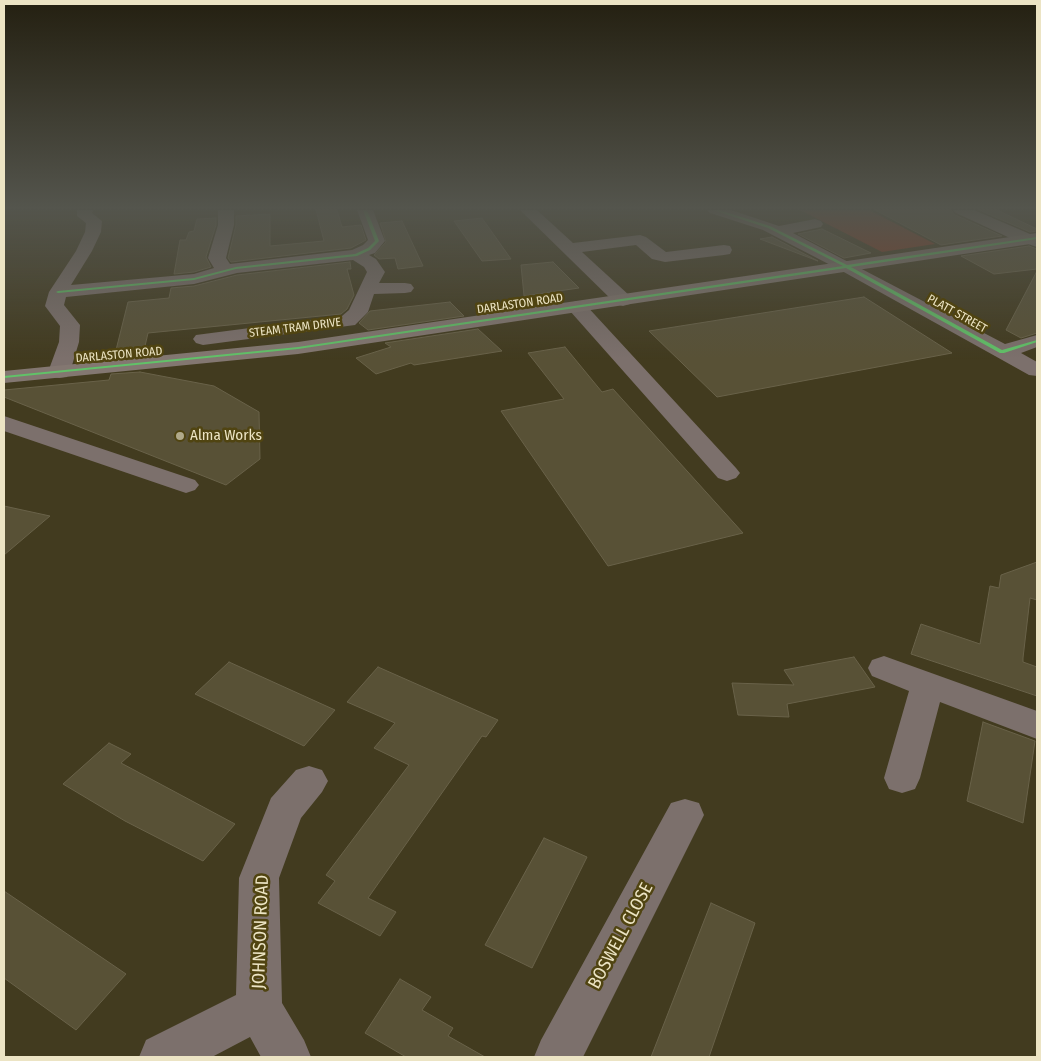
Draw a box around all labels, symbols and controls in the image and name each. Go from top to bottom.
street label: DARLASTON ROAD [476,291,564,317]
street label: PLATT STREET [925,292,989,336]
street label: STEAM TRAM DRIVE [248,315,342,341]
street label: DARLASTON ROAD [75,344,163,366]
place label: Alma Works [190,427,262,445]
marker: Alma Works [174,430,186,442]
street label: JOHNSON ROAD [248,875,274,989]
street label: BOSWELL CLOSE [584,879,658,993]

